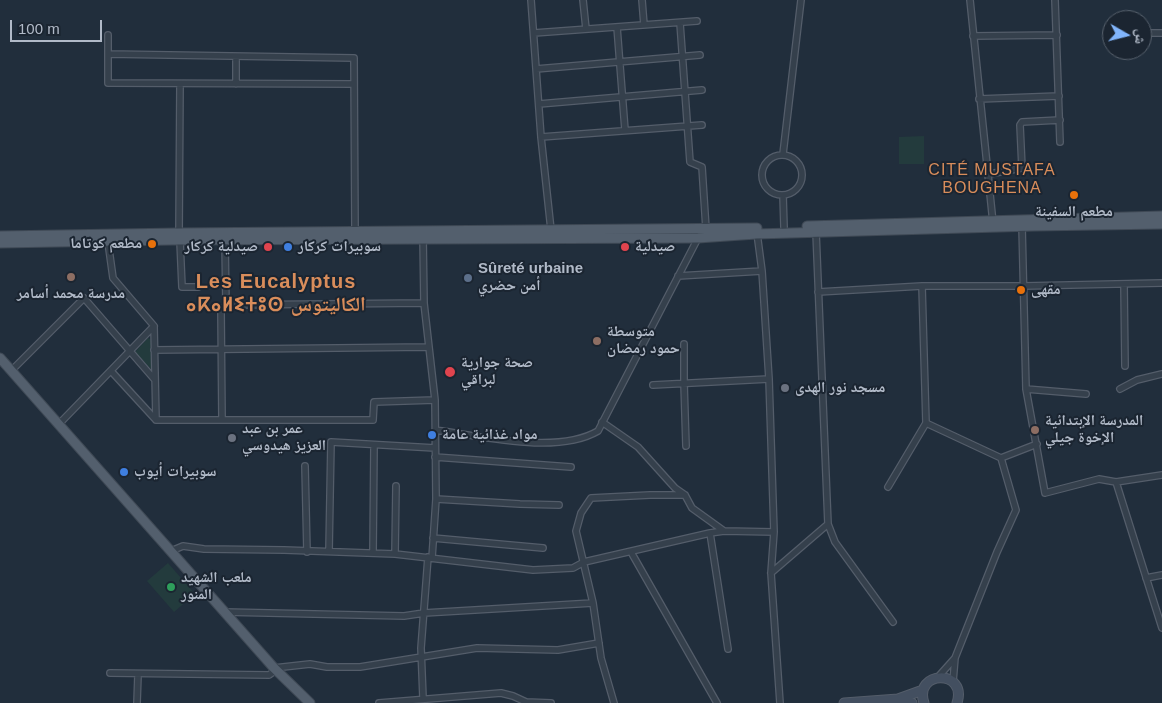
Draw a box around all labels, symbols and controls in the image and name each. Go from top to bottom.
scale bar [12,10,105,42]
north arrow [1102,10,1152,60]
text: 100 m [18,20,60,37]
text: ش [1132,28,1150,45]
district label: CITÉ MUSTAFA BOUGHENA [927,161,1057,199]
marker: مطعم السفينة [1068,189,1080,201]
place label: مطعم السفينة [1035,203,1113,221]
place label: مطعم كوتاما [70,235,142,253]
marker: مطعم كوتاما [146,238,158,250]
place label: صيدلية كركار [184,238,258,256]
place label: سوبيرات كركار [298,238,381,256]
place label: صيدلية [635,238,675,256]
marker: صيدلية كركار [262,241,274,253]
marker: سوبيرات كركار [282,241,294,253]
marker: صيدلية [619,241,631,253]
place label: Sûreté urbaine أمن حضري [478,260,583,295]
district label: Les Eucalyptus ⴰⴽⴰⵍⵉⵜⵓⵙ الكاليتوس [191,270,361,317]
marker: مدرسة محمد أسامر [65,271,77,283]
marker: Sûreté urbaine أمن حضري [462,272,474,284]
place label: مقهى [1031,281,1061,299]
marker: مقهى [1015,284,1027,296]
place label: مدرسة محمد أسامر [17,285,125,303]
place label: متوسطة حمود رمضان [607,323,680,358]
marker: متوسطة حمود رمضان [591,335,603,347]
place label: صحة جوارية لبراقي [461,354,533,389]
marker: صحة جوارية لبراقي [443,365,457,379]
place label: مسجد نور الهدى [795,379,885,397]
marker: مسجد نور الهدى [779,382,791,394]
place label: المدرسة الإبتدائية الإخوة جيلي [1045,412,1143,447]
place label: عمر بن عبد العزيز هيدوسي [242,420,326,455]
marker: المدرسة الإبتدائية الإخوة جيلي [1029,424,1041,436]
place label: مواد غذائية عامة [442,426,537,444]
marker: مواد غذائية عامة [426,429,438,441]
marker: عمر بن عبد العزيز هيدوسي [226,432,238,444]
place label: سوبيرات أيوب [134,463,217,481]
marker: سوبيرات أيوب [118,466,130,478]
place label: ملعب الشهيد المنور [181,569,252,604]
marker: ملعب الشهيد المنور [165,581,177,593]

